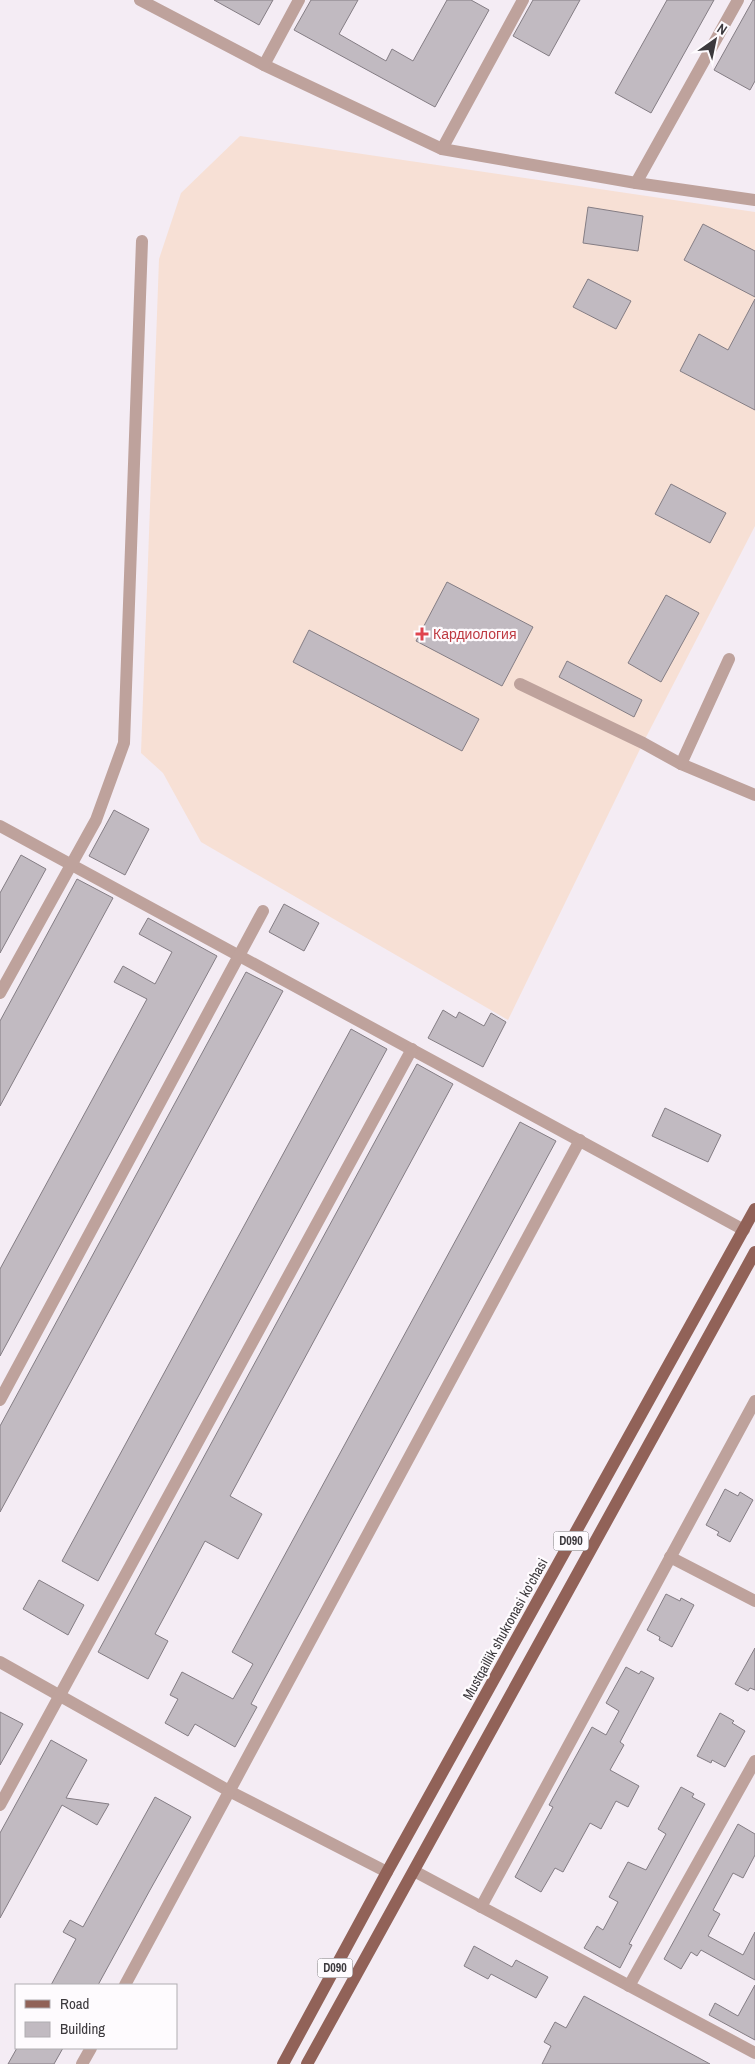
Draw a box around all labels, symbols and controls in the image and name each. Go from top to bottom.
north arrow [690,15,740,65]
text: N [714,19,730,39]
place label: Кардиология [433,625,517,643]
marker: Кардиология [415,627,429,641]
road number: D090 [554,1532,588,1550]
street label: Mustqaillik shukronasi ko'chasi [459,1555,551,1703]
road number: D090 [318,1959,352,1978]
legend [15,1984,178,2049]
text: Road [60,1993,89,2014]
text: Building [60,2018,105,2039]

